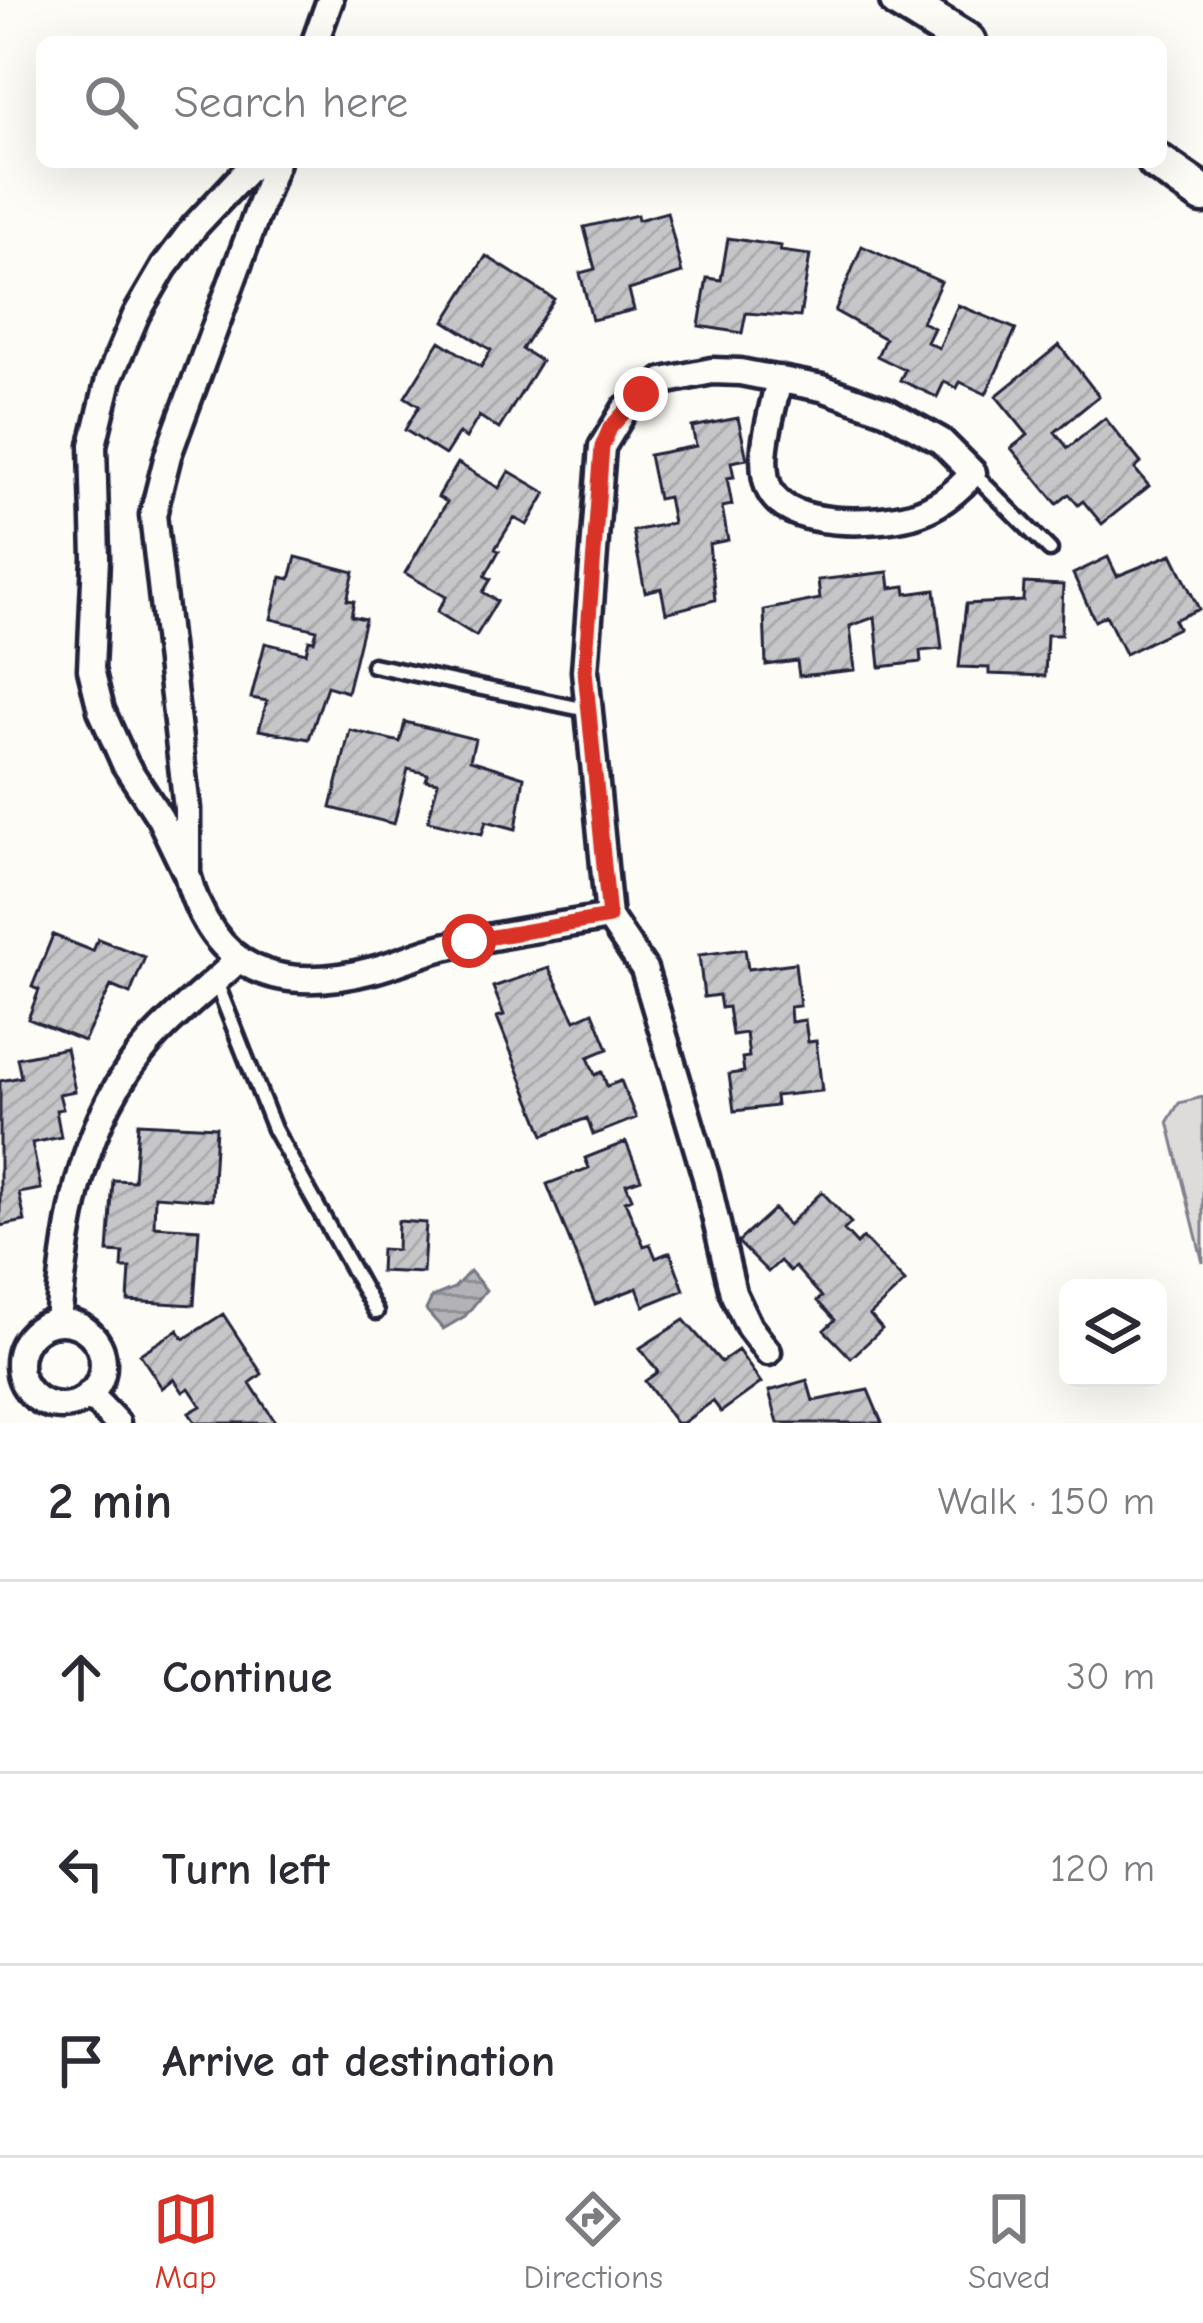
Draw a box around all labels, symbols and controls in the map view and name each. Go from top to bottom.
search box [36,36,1167,168]
icon: search [78,69,144,135]
text: Search here [174,76,408,128]
route end [614,367,668,421]
route start [442,914,496,968]
map controls [1059,1279,1167,1387]
button: layers [1059,1279,1167,1387]
text: 2 min [48,1472,172,1531]
text: Walk · 150 m [938,1479,1155,1524]
icon: ahead [48,1644,114,1710]
text: Continue [162,1651,332,1703]
text: 30 m [1066,1654,1155,1699]
icon: left [48,1836,114,1902]
text: Turn left [162,1843,329,1895]
text: 120 m [1050,1846,1155,1891]
icon: arrive [48,2028,114,2094]
text: Arrive at destination [162,2035,555,2087]
tab: Map [153,2186,219,2296]
tab: Directions [524,2186,663,2296]
tab: Saved [968,2186,1050,2296]

